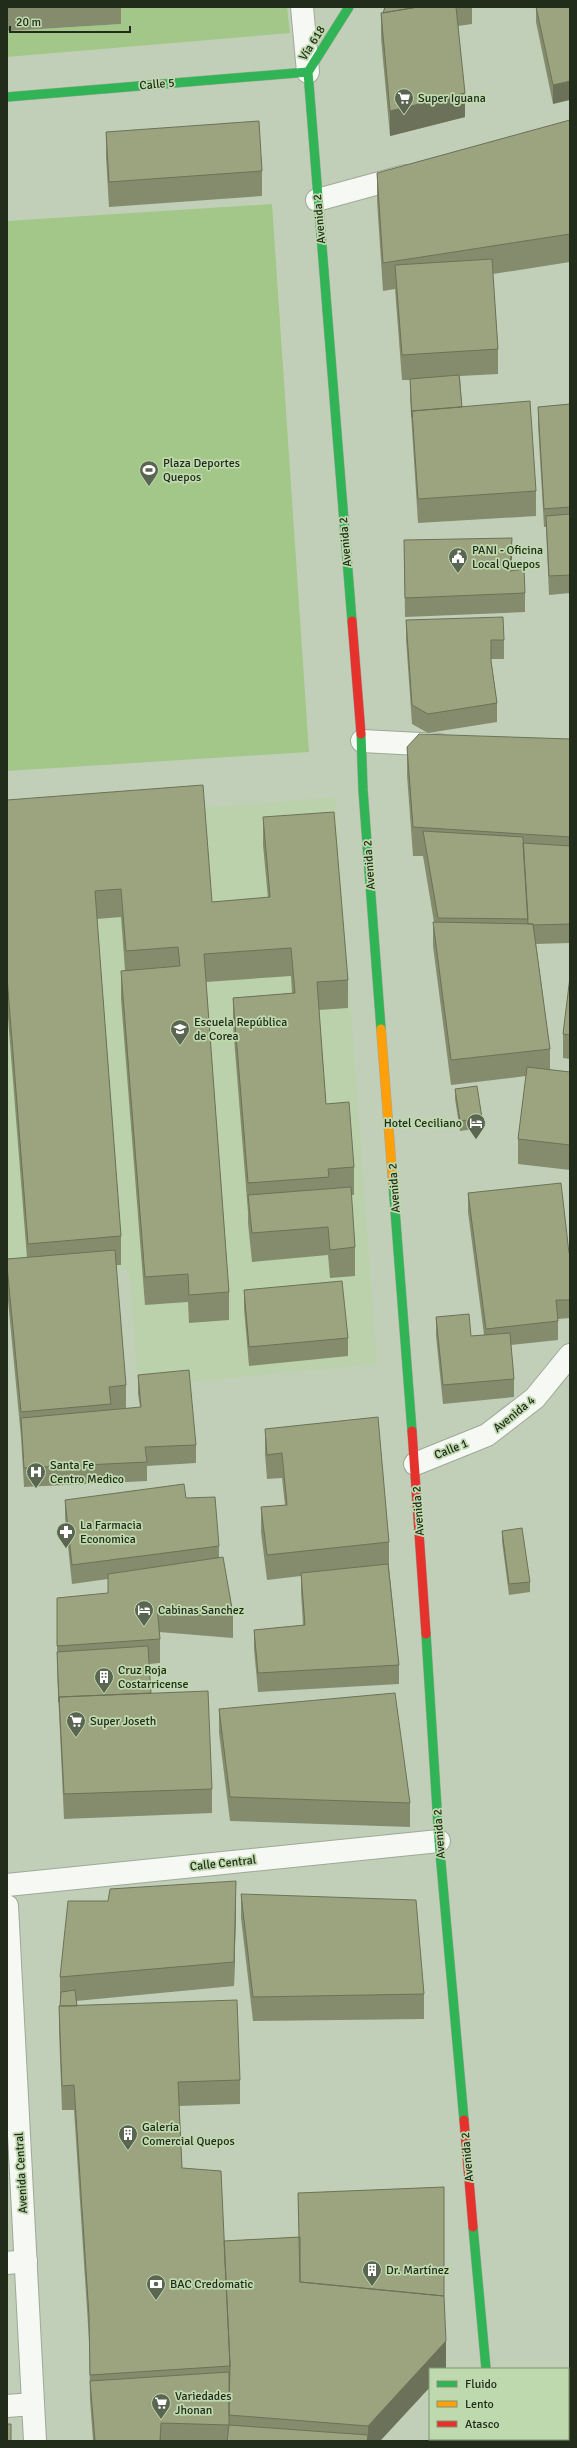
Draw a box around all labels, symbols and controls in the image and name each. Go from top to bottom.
scale bar [10,8,130,34]
text: 20 m [16,15,41,30]
street label: Vía 618 [296,23,329,63]
street label: Calle 5 [139,75,175,94]
supermarket icon: Super Iguana [393,87,415,115]
place label: Super Iguana [418,91,486,106]
street label: Avenida 2 [310,193,329,244]
place label: Plaza Deportes Quepos [163,456,240,485]
sports icon: Plaza Deportes Quepos [138,459,160,487]
street label: Avenida 2 [336,516,355,567]
place label: PANI - Oficina Local Quepos [472,543,543,572]
public building icon: PANI - Oficina Local Quepos [447,546,469,574]
street label: Avenida 2 [360,840,379,890]
place label: Escuela República de Corea [194,1015,287,1044]
school or university icon: Escuela República de Corea [169,1018,191,1046]
hotel icon: Hotel Ceciliano [465,1112,487,1140]
place label: Hotel Ceciliano [384,1116,462,1131]
street label: Avenida 2 [385,1163,404,1213]
street label: Avenida 4 [490,1393,539,1436]
street label: Calle 1 [432,1436,470,1463]
place label: Santa Fe Centro Medico [50,1458,124,1487]
hospital icon: Santa Fe Centro Medico [25,1461,47,1489]
street label: Avenida 2 [409,1486,428,1536]
place label: La Farmacia Economica [80,1518,142,1547]
pharmacy icon: La Farmacia Economica [55,1521,77,1549]
hotel icon: Cabinas Sanchez [133,1599,155,1627]
place label: Cabinas Sanchez [158,1603,244,1618]
place label: Cruz Roja Costarricense [118,1663,189,1692]
building icon: Cruz Roja Costarricense [93,1666,115,1694]
supermarket icon: Super Joseth [65,1710,87,1738]
place label: Super Joseth [90,1714,156,1729]
street label: Avenida 2 [430,1809,449,1859]
street label: Calle Central [189,1853,257,1874]
place label: Galería Comercial Quepos [142,2120,235,2149]
building icon: Galería Comercial Quepos [117,2123,139,2151]
street label: Avenida 2 [458,2131,477,2182]
street label: Avenida Central [12,2132,31,2214]
building icon: Dr. Martínez [361,2259,383,2287]
place label: Dr. Martínez [386,2263,449,2278]
bank icon: BAC Credomatic [145,2273,167,2301]
place label: BAC Credomatic [170,2277,253,2292]
legend [429,2368,569,2440]
text: Fluido [465,2377,497,2392]
place label: Variedades Jhonan [175,2389,231,2418]
supermarket icon: Variedades Jhonan [150,2392,172,2420]
text: Lento [465,2397,494,2412]
text: Atasco [465,2417,500,2432]

